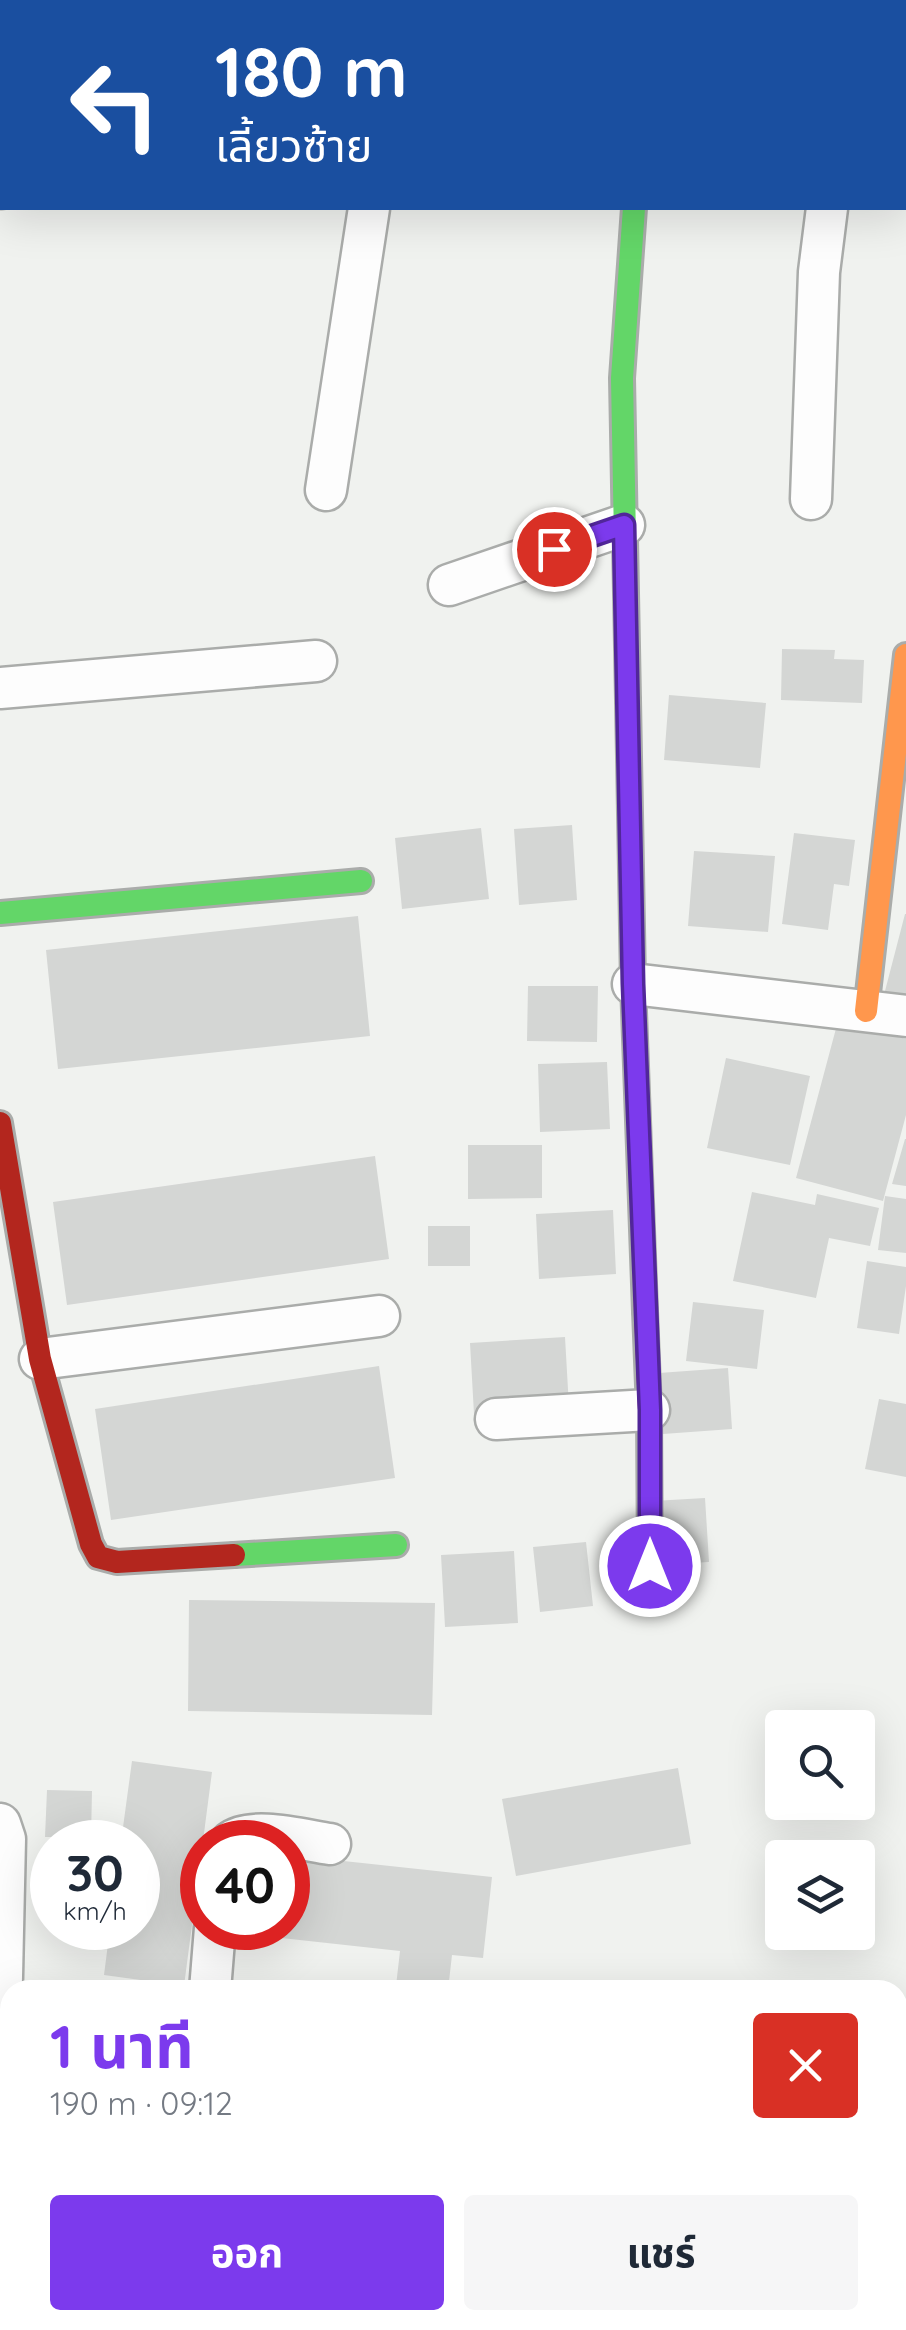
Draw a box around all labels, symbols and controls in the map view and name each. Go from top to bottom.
text: 180 m [215,27,408,115]
icon: left [50,40,180,170]
text: เลี้ยวซ้าย [215,117,372,173]
pin [512,507,597,592]
icon: arrive [527,522,582,577]
position arrow [598,1514,702,1618]
map controls [765,1710,875,1950]
button: search [765,1710,875,1820]
speed limit sign: 40 [180,1820,310,1950]
button: layers [765,1840,875,1950]
text: 30 [66,1841,124,1904]
text: km/h [63,1895,127,1926]
text: 1 นาที [50,2008,194,2083]
button: close [753,2013,858,2118]
text: 190 m · 09:12 [50,2083,233,2123]
button: ออก [50,2195,444,2310]
button: แชร์ [464,2195,858,2310]

